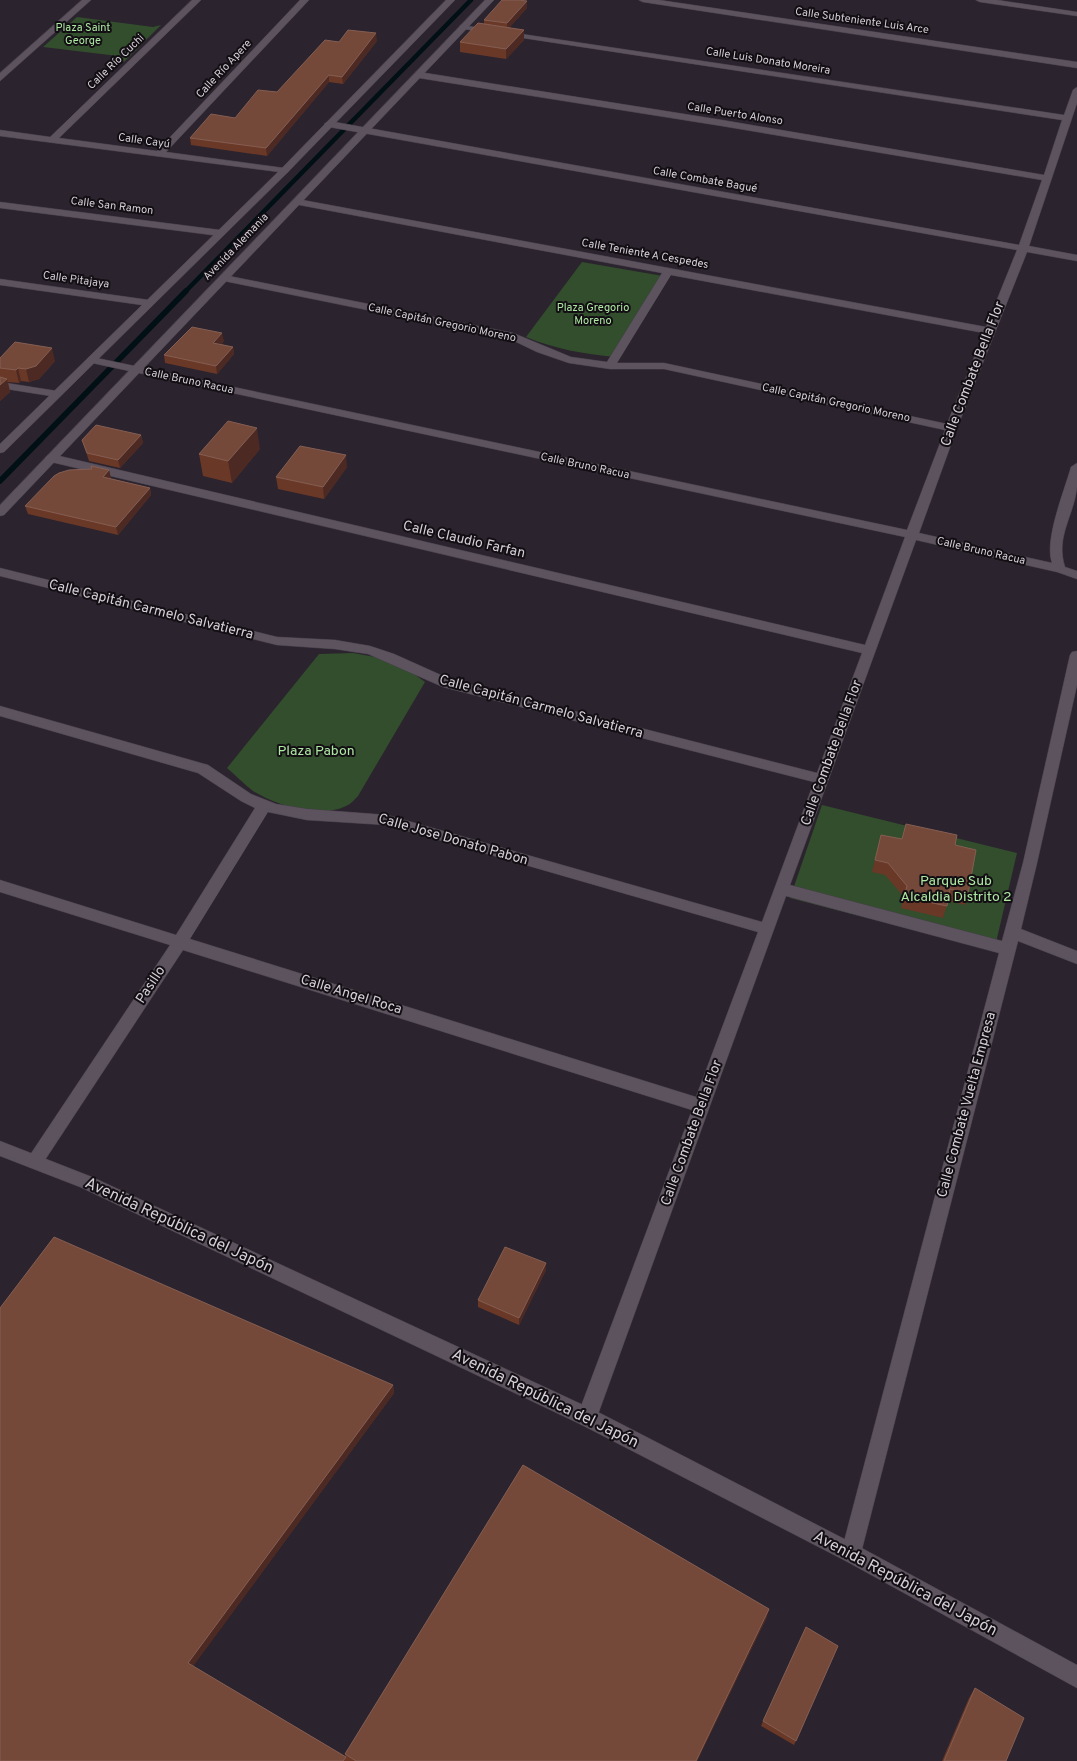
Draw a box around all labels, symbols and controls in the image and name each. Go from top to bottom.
street label: Calle Subteniente Luis Arce [794,5,930,37]
park label: Plaza Saint George [56,21,110,48]
street label: Calle Río Cuchi [85,31,147,93]
street label: Calle Río Apere [193,37,255,101]
street label: Calle Luis Donato Moreira [705,44,831,78]
street label: Calle Puerto Alonso [686,100,784,128]
street label: Calle Cayú [117,130,171,152]
street label: Calle Combate Bagué [652,164,758,196]
street label: Calle San Ramon [70,194,154,218]
street label: Avenida Alemania [200,210,272,284]
street label: Calle Teniente A Cespedes [580,236,710,272]
street label: Calle Pitajaya [42,268,110,292]
street label: Calle Combate Bella Flor [937,299,1009,449]
street label: Calle Capitán Gregorio Moreno [367,300,517,346]
park label: Plaza Gregorio Moreno [557,301,629,328]
street label: Calle Bruno Racua [143,365,235,397]
street label: Calle Capitán Gregorio Moreno [761,380,911,426]
street label: Calle Bruno Racua [539,450,631,482]
street label: Calle Claudio Farfan [401,518,527,562]
street label: Calle Bruno Racua [935,534,1027,568]
street label: Calle Capitán Carmelo Salvatierra [47,576,255,644]
street label: Calle Capitán Carmelo Salvatierra [437,672,645,742]
street label: Calle Combate Bella Flor [798,677,867,828]
park label: Plaza Pabon [277,743,355,760]
street label: Calle Jose Donato Pabon [376,810,530,870]
park label: Parque Sub Alcaldia Distrito 2 [900,873,1012,906]
street label: Pasillo [133,963,169,1007]
street label: Calle Angel Roca [298,972,404,1018]
street label: Calle Combate Vuelta Empresa [934,1010,1000,1200]
street label: Calle Combate Bella Flor [658,1057,727,1208]
street label: Avenida República del Japón [82,1173,276,1279]
street label: Avenida República del Japón [448,1345,642,1453]
street label: Avenida República del Japón [810,1527,1000,1641]

